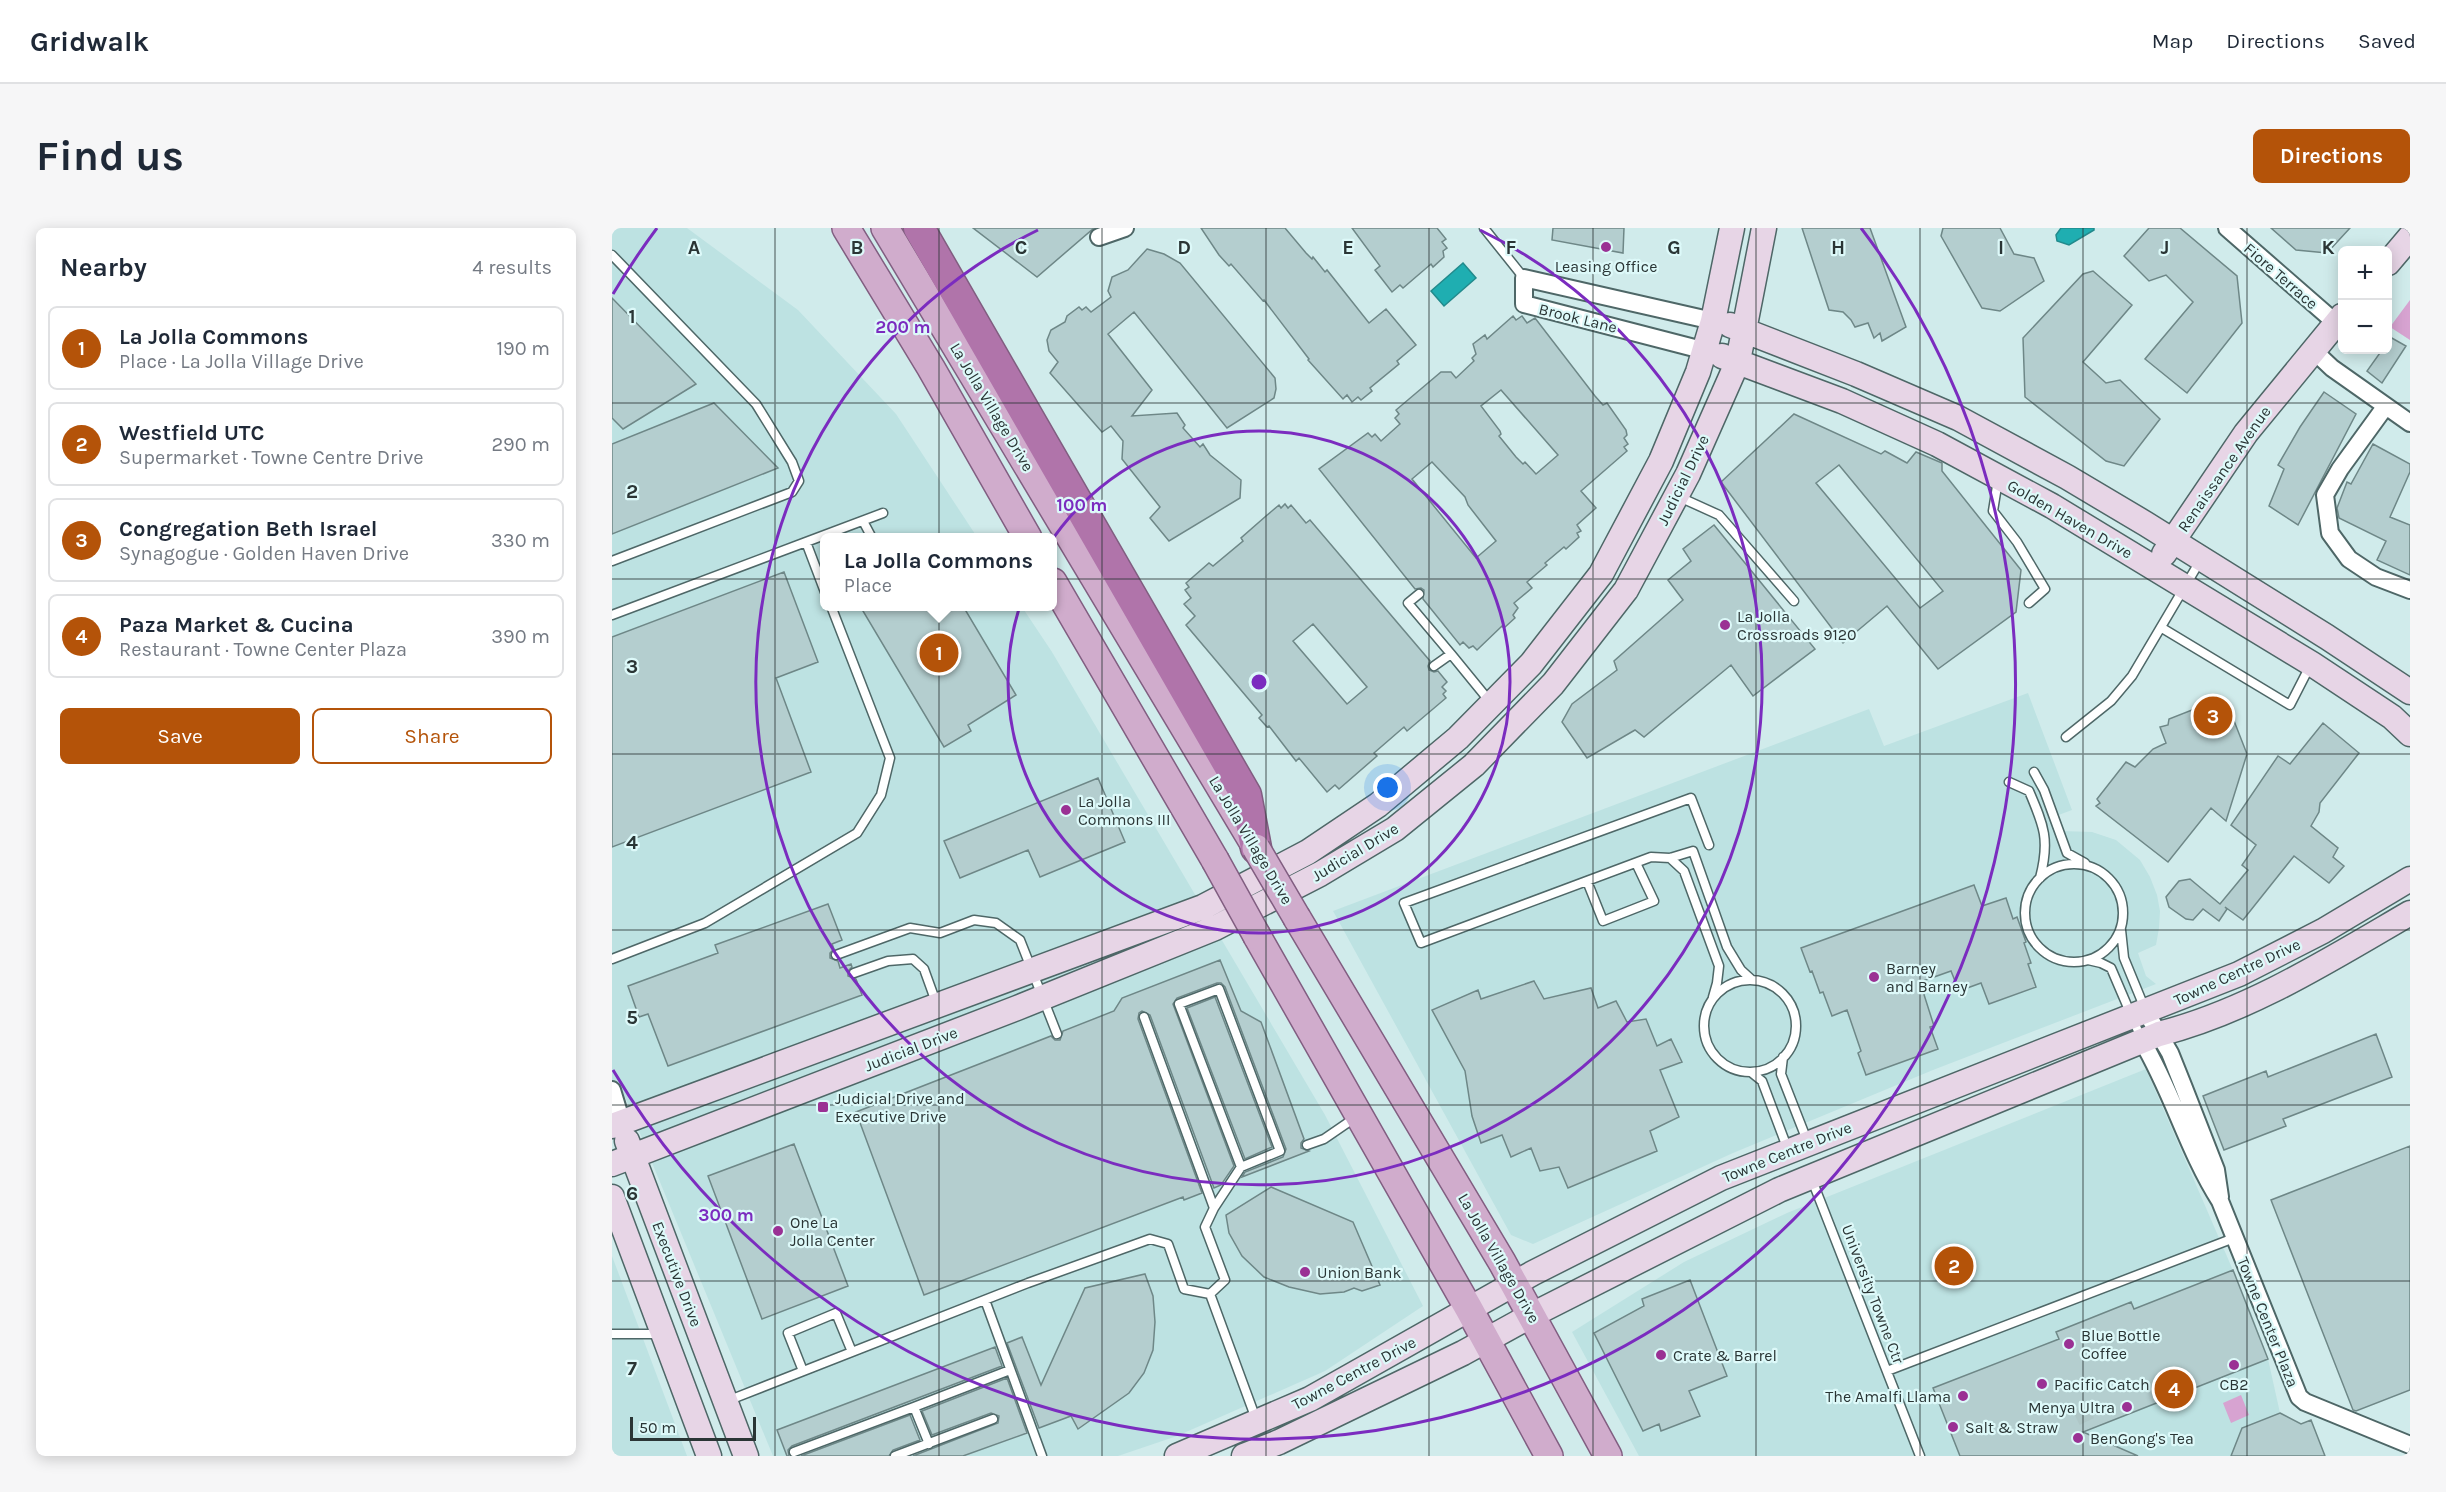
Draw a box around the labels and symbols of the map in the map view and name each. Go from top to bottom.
text: A [688,236,701,259]
text: B [851,236,863,259]
text: C [1015,236,1027,259]
text: D [1177,236,1191,259]
text: E [1342,236,1354,259]
text: F [1506,236,1517,259]
text: G [1667,236,1681,259]
text: H [1831,236,1845,259]
text: I [1998,236,2004,259]
text: J [2161,236,2169,259]
text: K [2321,236,2335,259]
street label: Fiore Terrace [2240,239,2322,313]
marker: Leasing Office [1599,240,1613,254]
place label: Leasing Office [1555,257,1657,276]
street label: Brook Lane [1537,299,1619,337]
text: 1 [628,305,636,328]
text: 200 m [875,316,931,338]
street label: La Jolla Village Drive [946,339,1038,475]
street label: Renaissance Avenue [2173,402,2275,536]
street label: Judicial Drive [1653,432,1713,528]
street label: Golden Haven Drive [2004,475,2136,563]
text: 2 [626,480,638,503]
text: 100 m [1057,494,1107,516]
place label: La Jolla Crossroads 9120 [1737,607,1857,644]
marker: La Jolla Crossroads 9120 [1718,618,1732,632]
pin: 1 [920,630,958,676]
text: 3 [626,655,638,678]
centre of rings [1249,672,1269,692]
pin: 3 [2194,694,2232,738]
street label: La Jolla Village Drive [1205,772,1297,908]
your location [1373,773,1402,802]
place label: La Jolla Commons III [1078,792,1171,829]
marker: La Jolla Commons III [1059,803,1073,817]
street label: Judicial Drive [1308,819,1402,885]
text: 4 [626,831,638,854]
street label: Towne Centre Drive [2171,934,2303,1010]
place label: Barney and Barney [1886,959,1968,996]
marker: Barney and Barney [1867,970,1881,984]
text: 5 [626,1006,638,1029]
street label: Judicial Drive [862,1023,960,1075]
place label: Judicial Drive and Executive Drive [835,1089,965,1126]
marker: Judicial Drive and Executive Drive [816,1100,830,1114]
street label: Towne Centre Drive [1720,1117,1854,1187]
text: 6 [626,1182,638,1205]
street label: La Jolla Village Drive [1454,1190,1544,1326]
text: 300 m [698,1204,754,1226]
place label: One La Jolla Center [790,1213,875,1250]
street label: Executive Drive [648,1219,706,1329]
street label: University Towne Ctr [1838,1222,1908,1367]
marker: One La Jolla Center [771,1224,785,1238]
pin: 2 [1934,1244,1974,1288]
street label: Towne Center Plaza [2233,1254,2303,1390]
place label: Union Bank [1317,1263,1402,1282]
marker: Union Bank [1298,1265,1312,1279]
place label: Blue Bottle Coffee [2081,1326,2161,1363]
street label: Towne Centre Drive [1289,1332,1419,1414]
marker: Blue Bottle Coffee [2062,1337,2076,1351]
place label: Crate & Barrel [1673,1346,1777,1365]
marker: Crate & Barrel [1654,1348,1668,1362]
text: 7 [627,1357,637,1380]
marker: CB2 [2227,1358,2241,1372]
pin: 4 [2154,1366,2194,1412]
place label: Pacific Catch [2054,1375,2150,1394]
place label: CB2 [2219,1375,2249,1394]
marker: Pacific Catch [2035,1377,2049,1391]
place label: The Amalfi Llama [1825,1387,1951,1406]
marker: The Amalfi Llama [1956,1389,1970,1403]
place label: Menya Ultra [2028,1398,2115,1417]
marker: Menya Ultra [2120,1400,2134,1414]
scale bar [630,1414,756,1442]
place label: Salt & Straw [1965,1418,2058,1437]
marker: Salt & Straw [1946,1420,1960,1434]
place label: BenGong's Tea [2090,1429,2194,1448]
marker: BenGong's Tea [2071,1431,2085,1445]

